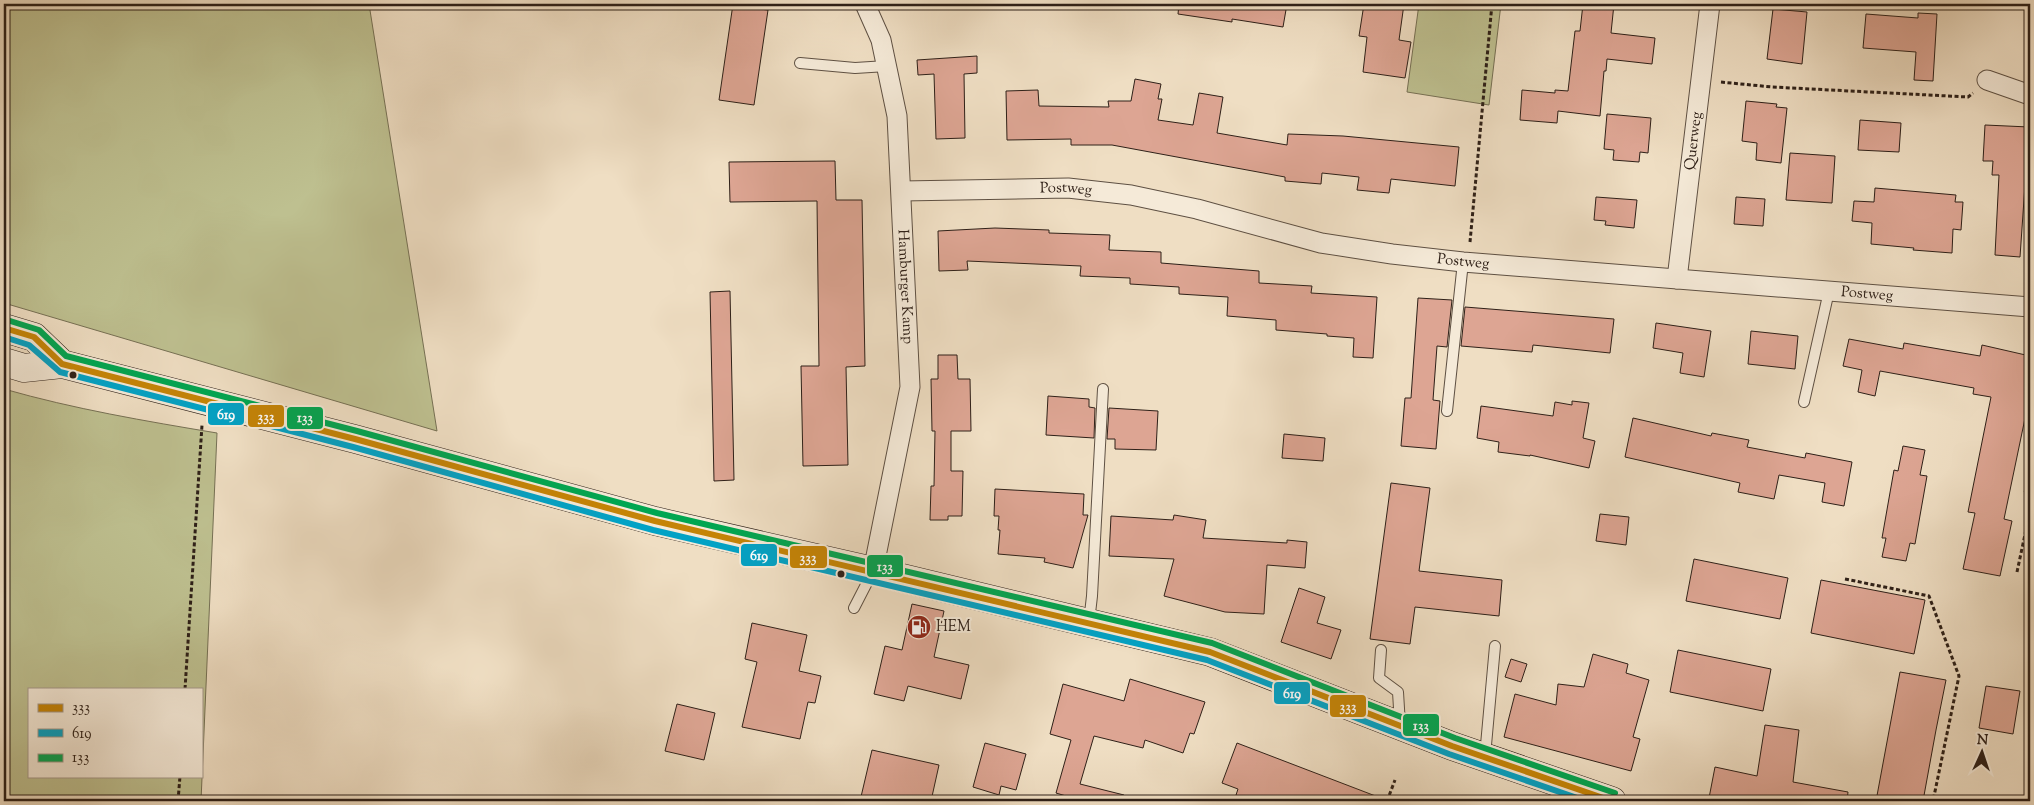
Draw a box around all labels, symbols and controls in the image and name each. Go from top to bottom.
street label: Querweg [1680,110,1708,172]
street label: Postweg [1040,177,1093,201]
street label: Hamburger Kamp [892,229,918,345]
street label: Postweg [1436,249,1490,275]
street label: Postweg [1840,282,1894,307]
unlabelled marker [68,370,78,380]
line badge: 619 [207,402,245,426]
line badge: 333 [247,404,285,428]
text: 619 [217,406,235,426]
line badge: 133 [286,406,324,430]
text: 333 [258,408,275,428]
text: 133 [297,409,313,429]
line badge: 619 [740,543,778,567]
line badge: 333 [789,545,828,569]
text: 619 [750,547,768,567]
text: 333 [800,549,817,569]
line badge: 133 [866,554,904,578]
text: 133 [877,558,893,578]
unlabelled marker [836,569,846,579]
fuel station icon: HEM [906,614,932,640]
place label: HEM [936,617,971,638]
line badge: 619 [1273,681,1311,705]
text: 619 [1283,685,1301,705]
legend [28,688,202,778]
line badge: 333 [1329,694,1367,718]
text: 333 [72,698,90,719]
text: 333 [1340,698,1357,718]
line badge: 133 [1402,713,1440,737]
text: 133 [1413,717,1429,737]
text: 619 [72,724,92,745]
north arrow [1956,728,2006,778]
text: N [1976,731,1989,751]
text: 133 [72,748,89,769]

